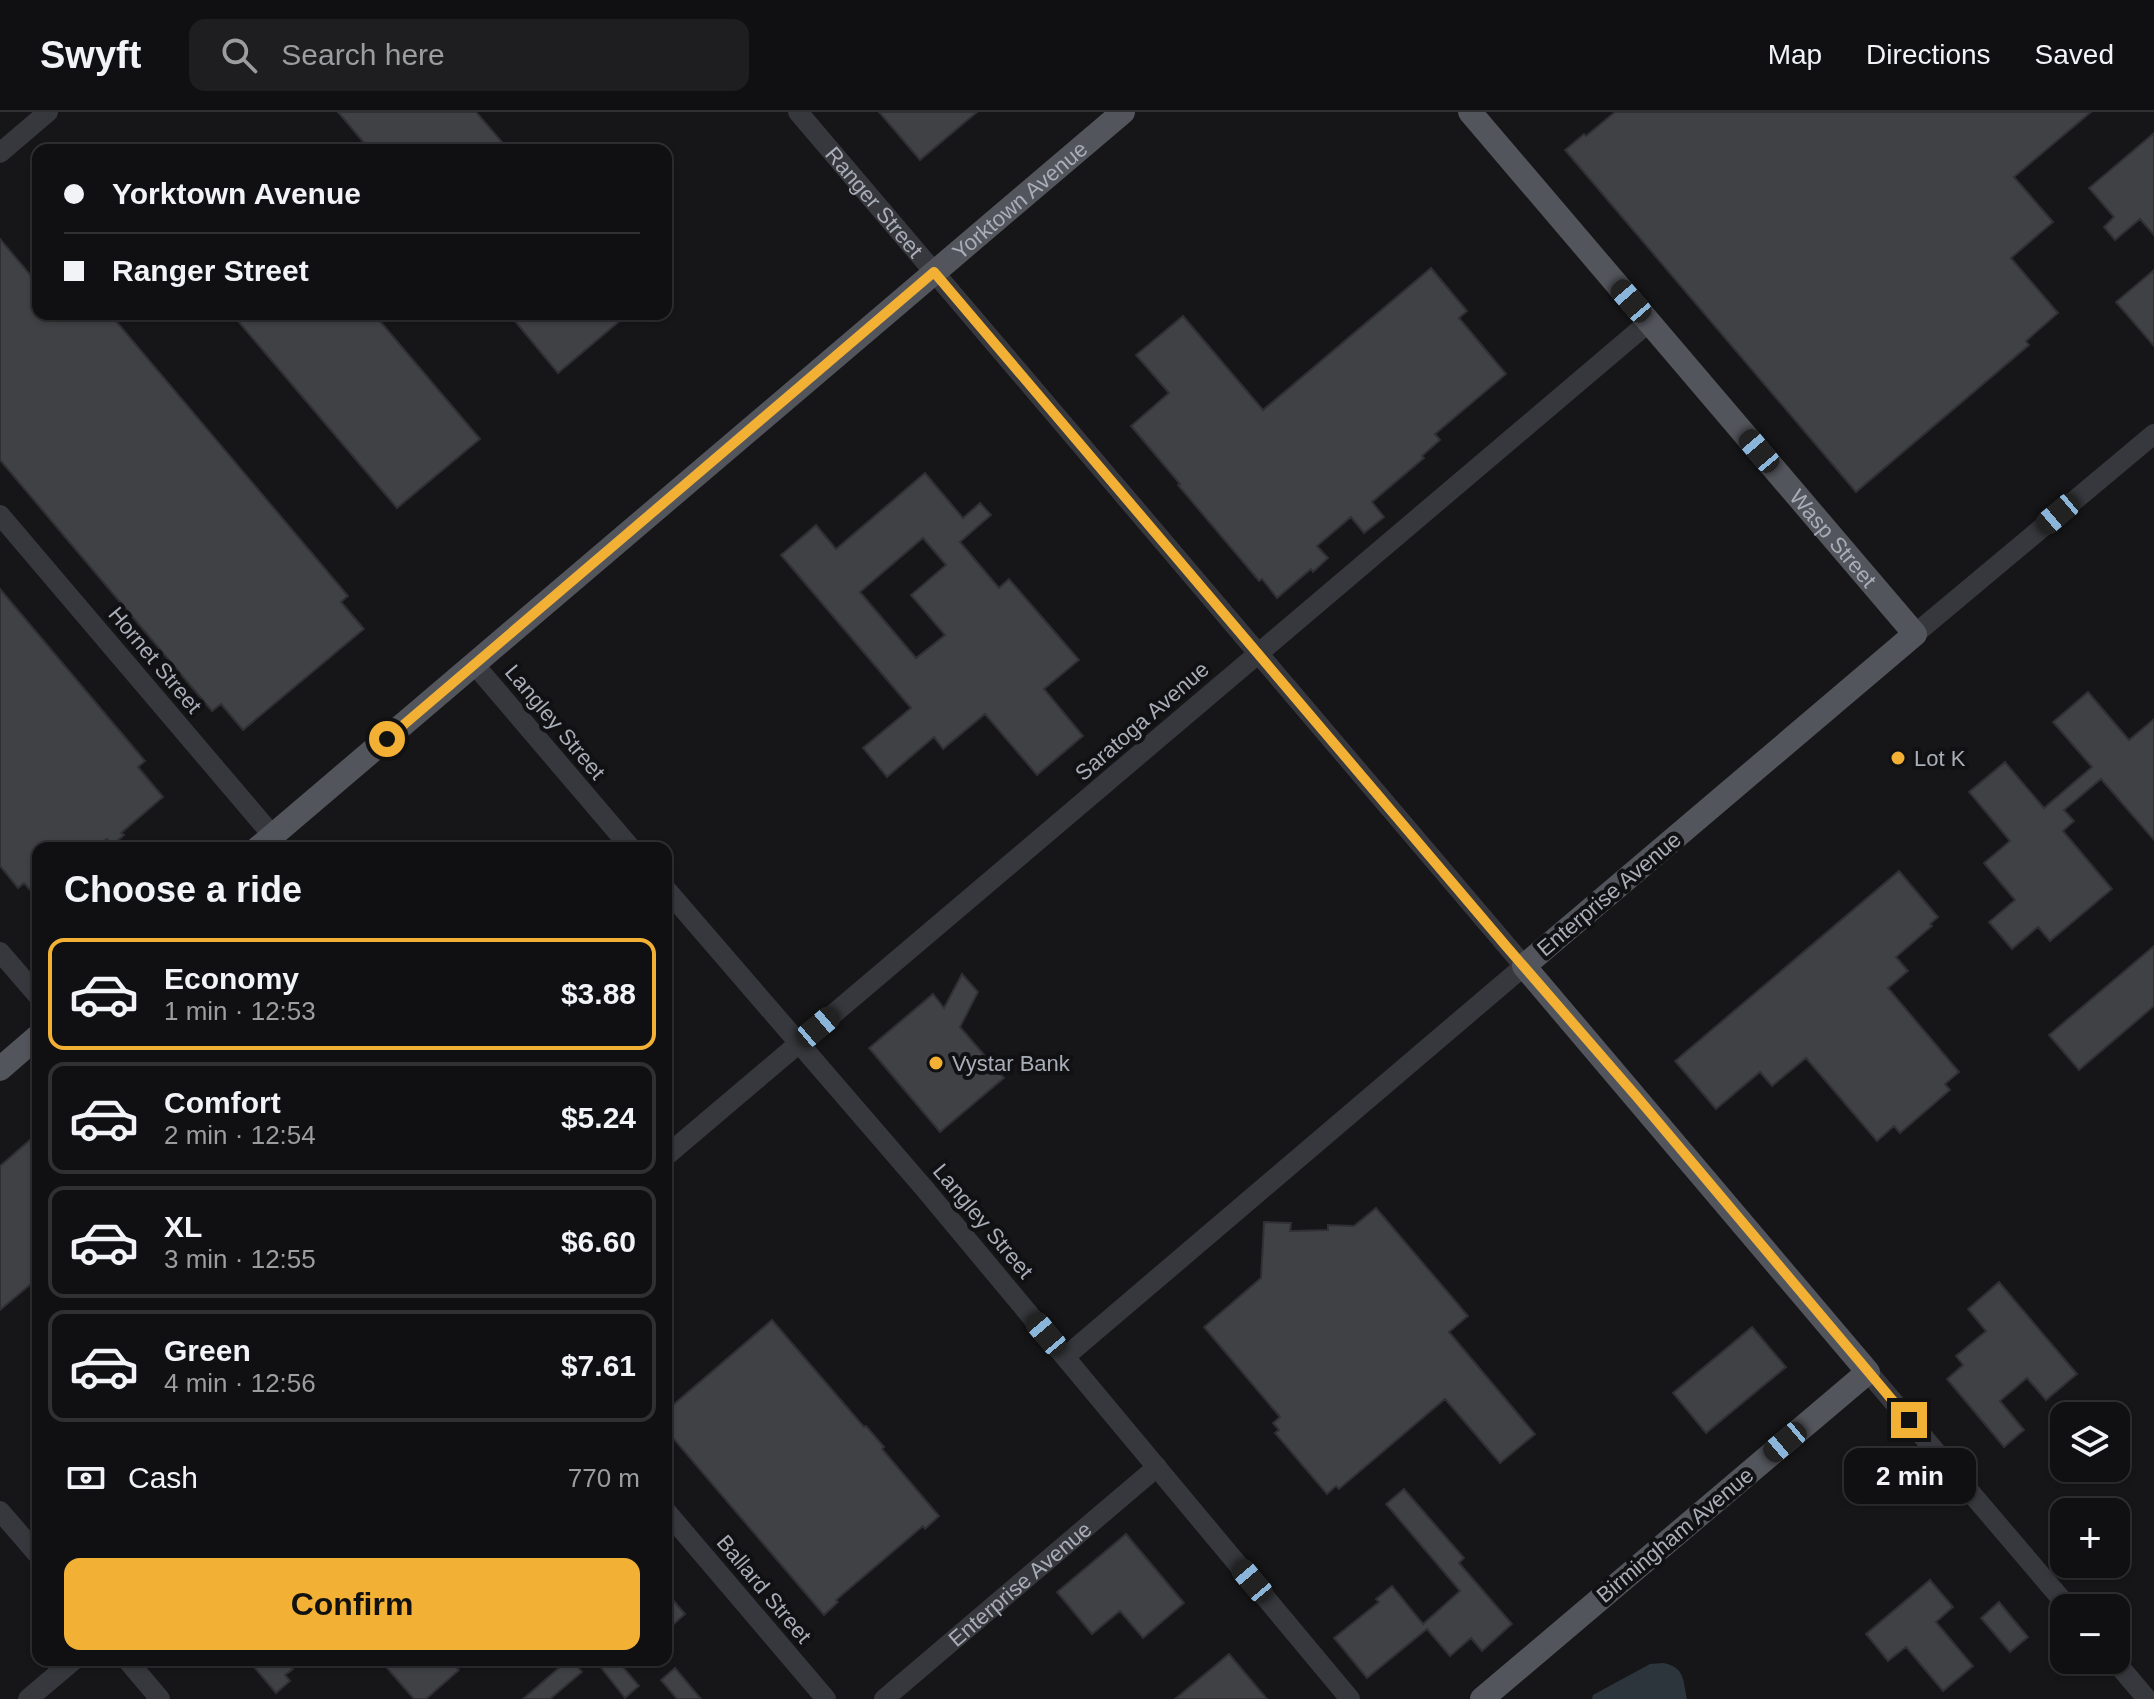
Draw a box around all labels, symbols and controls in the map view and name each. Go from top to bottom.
search box [189,19,749,91]
icon: search [217,33,261,77]
text: Swyft [40,34,141,76]
text: Search here [281,38,445,71]
text: Map [1768,39,1822,70]
text: Directions [1866,39,1991,70]
text: Saved [2035,39,2114,70]
street label: Yorktown Avenue [947,136,1092,264]
street label: Ranger Street [821,142,928,262]
text: Yorktown Avenue [112,177,361,210]
text: Ranger Street [112,254,309,287]
car [1606,275,1656,327]
car [1734,425,1784,477]
street label: Wasp Street [1785,484,1882,592]
car [2032,489,2084,539]
street label: Hornet Street [103,602,207,718]
street label: Saratoga Avenue [1070,656,1214,786]
street label: Langley Street [500,660,610,784]
route start [369,721,405,757]
place label: Lot K [1914,746,1966,771]
marker: Lot K [1889,749,1907,767]
street label: Enterprise Avenue [1532,827,1686,961]
text: Choose a ride [64,869,302,910]
icon: car [68,958,140,1030]
text: Economy [164,962,299,995]
text: $3.88 [561,977,636,1010]
text: 1 min · 12:53 [164,996,316,1026]
car [792,1002,844,1052]
place label: Vystar Bank [952,1051,1071,1076]
marker: Vystar Bank [927,1054,945,1072]
icon: car [68,1082,140,1154]
text: Comfort [164,1086,281,1119]
text: $5.24 [561,1101,636,1134]
text: 2 min · 12:54 [164,1120,316,1150]
street label: Langley Street [928,1159,1038,1283]
icon: car [68,1206,140,1278]
text: XL [164,1210,202,1243]
text: $6.60 [561,1225,636,1258]
text: 3 min · 12:55 [164,1244,316,1274]
car [1021,1308,1071,1360]
icon: car [68,1330,140,1402]
text: Green [164,1334,251,1367]
text: $7.61 [561,1349,636,1382]
text: 4 min · 12:56 [164,1368,316,1398]
route end [1891,1402,1927,1438]
map controls [2050,1402,2130,1674]
button: layers [2050,1402,2130,1482]
car [1759,1417,1811,1467]
callout: 2 min [1843,1448,1975,1504]
icon: cash [64,1456,108,1500]
text: Cash [128,1461,198,1494]
text: 2 min [1876,1461,1944,1491]
street label: Birmingham Avenue [1592,1462,1758,1608]
text: 770 m [568,1463,640,1493]
button: + [2050,1498,2130,1578]
street label: Enterprise Avenue [943,1516,1096,1651]
street label: Ballard Street [712,1530,816,1648]
car [1227,1555,1277,1607]
button: Confirm [64,1558,640,1650]
button: − [2050,1594,2130,1674]

